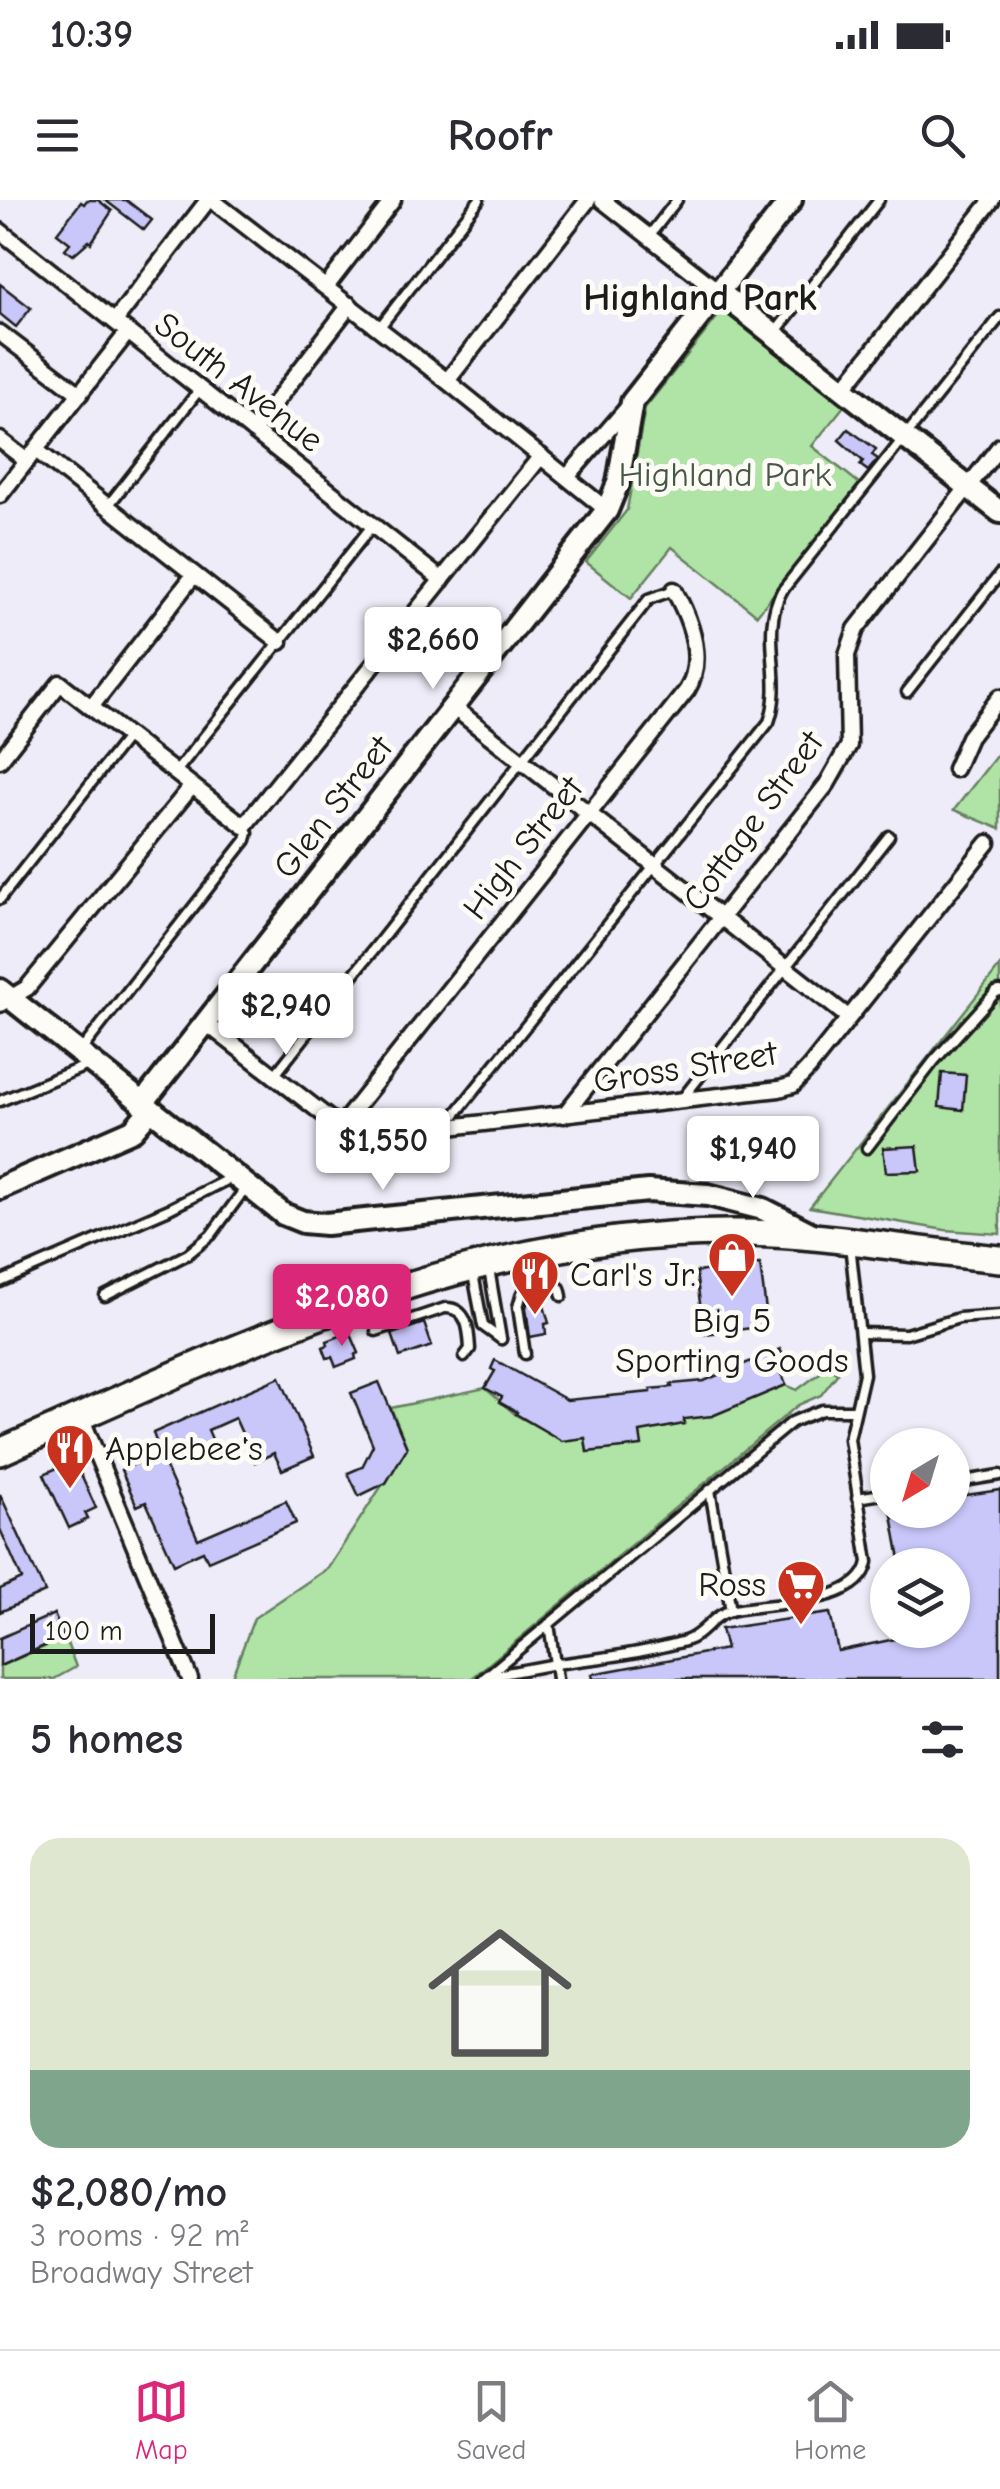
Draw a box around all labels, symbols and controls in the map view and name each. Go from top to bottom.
text: 10:39 [50,13,133,57]
icon: menu [30,108,85,163]
icon: search [915,108,970,163]
text: Roofr [447,109,553,161]
district label: Highland Park [583,276,817,320]
street label: South Avenue [146,303,332,461]
park label: Highland Park [619,454,832,495]
pin: $2,660 [352,607,514,692]
text: $2,660 [386,621,480,658]
street label: Cottage Street [674,722,833,919]
street label: Glen Street [265,727,402,886]
street label: High Street [455,768,592,928]
pin: $2,940 [205,973,367,1058]
text: $2,940 [240,987,332,1024]
street label: Gross Street [590,1032,781,1102]
pin: $1,550 [302,1108,464,1193]
pin: $1,940 [672,1116,834,1201]
text: $1,550 [338,1122,428,1159]
text: $1,940 [709,1130,797,1167]
shop icon: Big 5 Sporting Goods [706,1230,758,1298]
restaurant icon: Carl's Jr. [509,1248,561,1316]
place label: Carl's Jr. [570,1254,696,1295]
pin: $2,080 [261,1264,423,1349]
text: $2,080 [295,1278,389,1315]
place label: Big 5 Sporting Goods [615,1300,849,1381]
restaurant icon: Applebee's [44,1422,96,1490]
place label: Applebee's [105,1428,263,1469]
north arrow [870,1428,970,1528]
map controls [870,1428,970,1648]
button: layers [870,1548,970,1648]
supermarket icon: Ross [775,1558,827,1626]
place label: Ross [698,1564,766,1605]
scale bar [30,1609,215,1654]
text: 100 m [45,1615,123,1647]
icon: filters [915,1712,970,1767]
text: 5 homes [30,1715,183,1764]
icon: home [410,1903,590,2083]
text: $2,080/mo [30,2168,227,2217]
text: 3 rooms · 92 m² [30,2217,249,2254]
text: Broadway Street [30,2254,253,2291]
tab: Map [134,2374,189,2466]
tab: Saved [456,2374,526,2466]
tab: Home [794,2374,866,2466]

